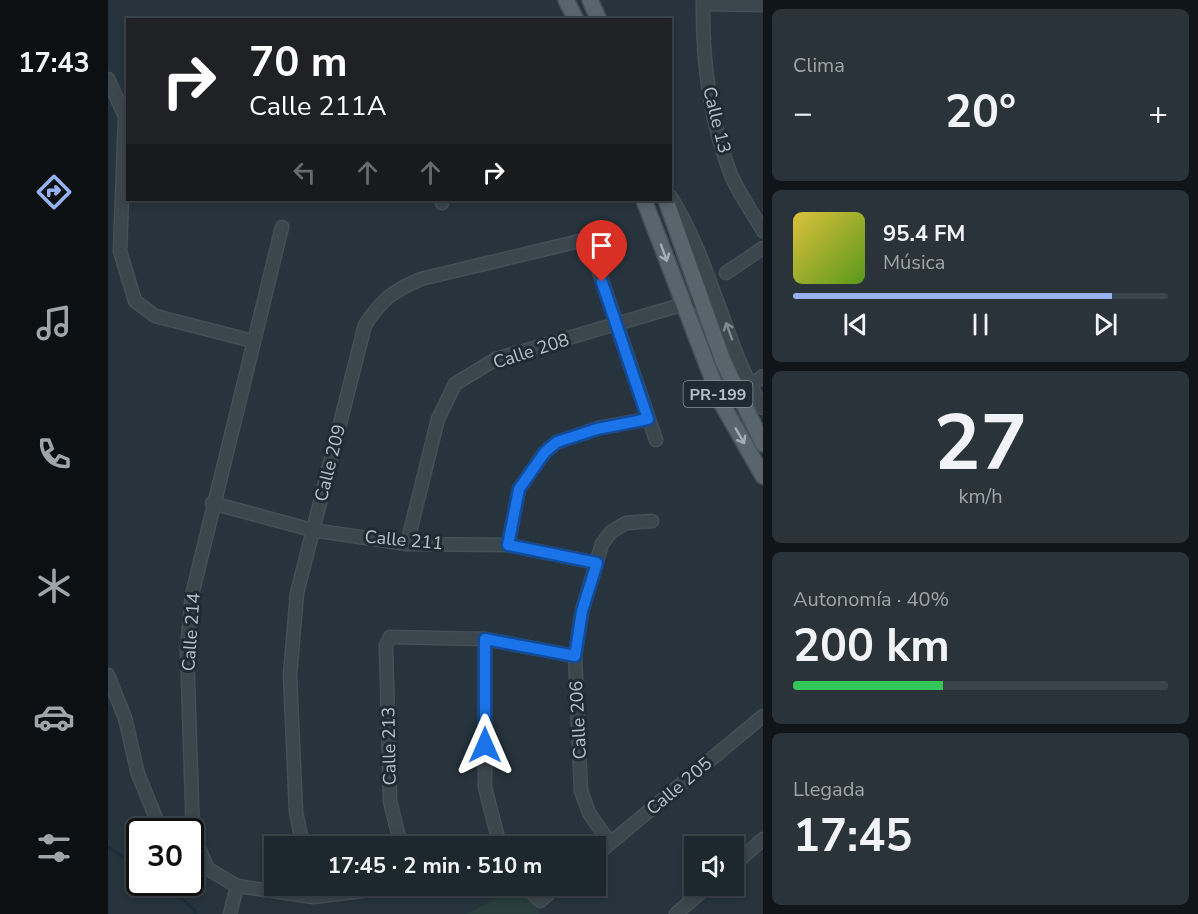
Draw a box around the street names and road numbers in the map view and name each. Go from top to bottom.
street label: Calle 13 [697,84,737,156]
street label: Calle 208 [490,327,572,375]
road number: PR-199 [684,381,752,407]
street label: Calle 209 [309,422,351,504]
street label: Calle 211 [364,525,444,555]
street label: Calle 214 [176,592,206,672]
street label: Calle 206 [564,680,592,760]
street label: Calle 213 [376,707,402,785]
street label: Calle 205 [641,752,717,820]

